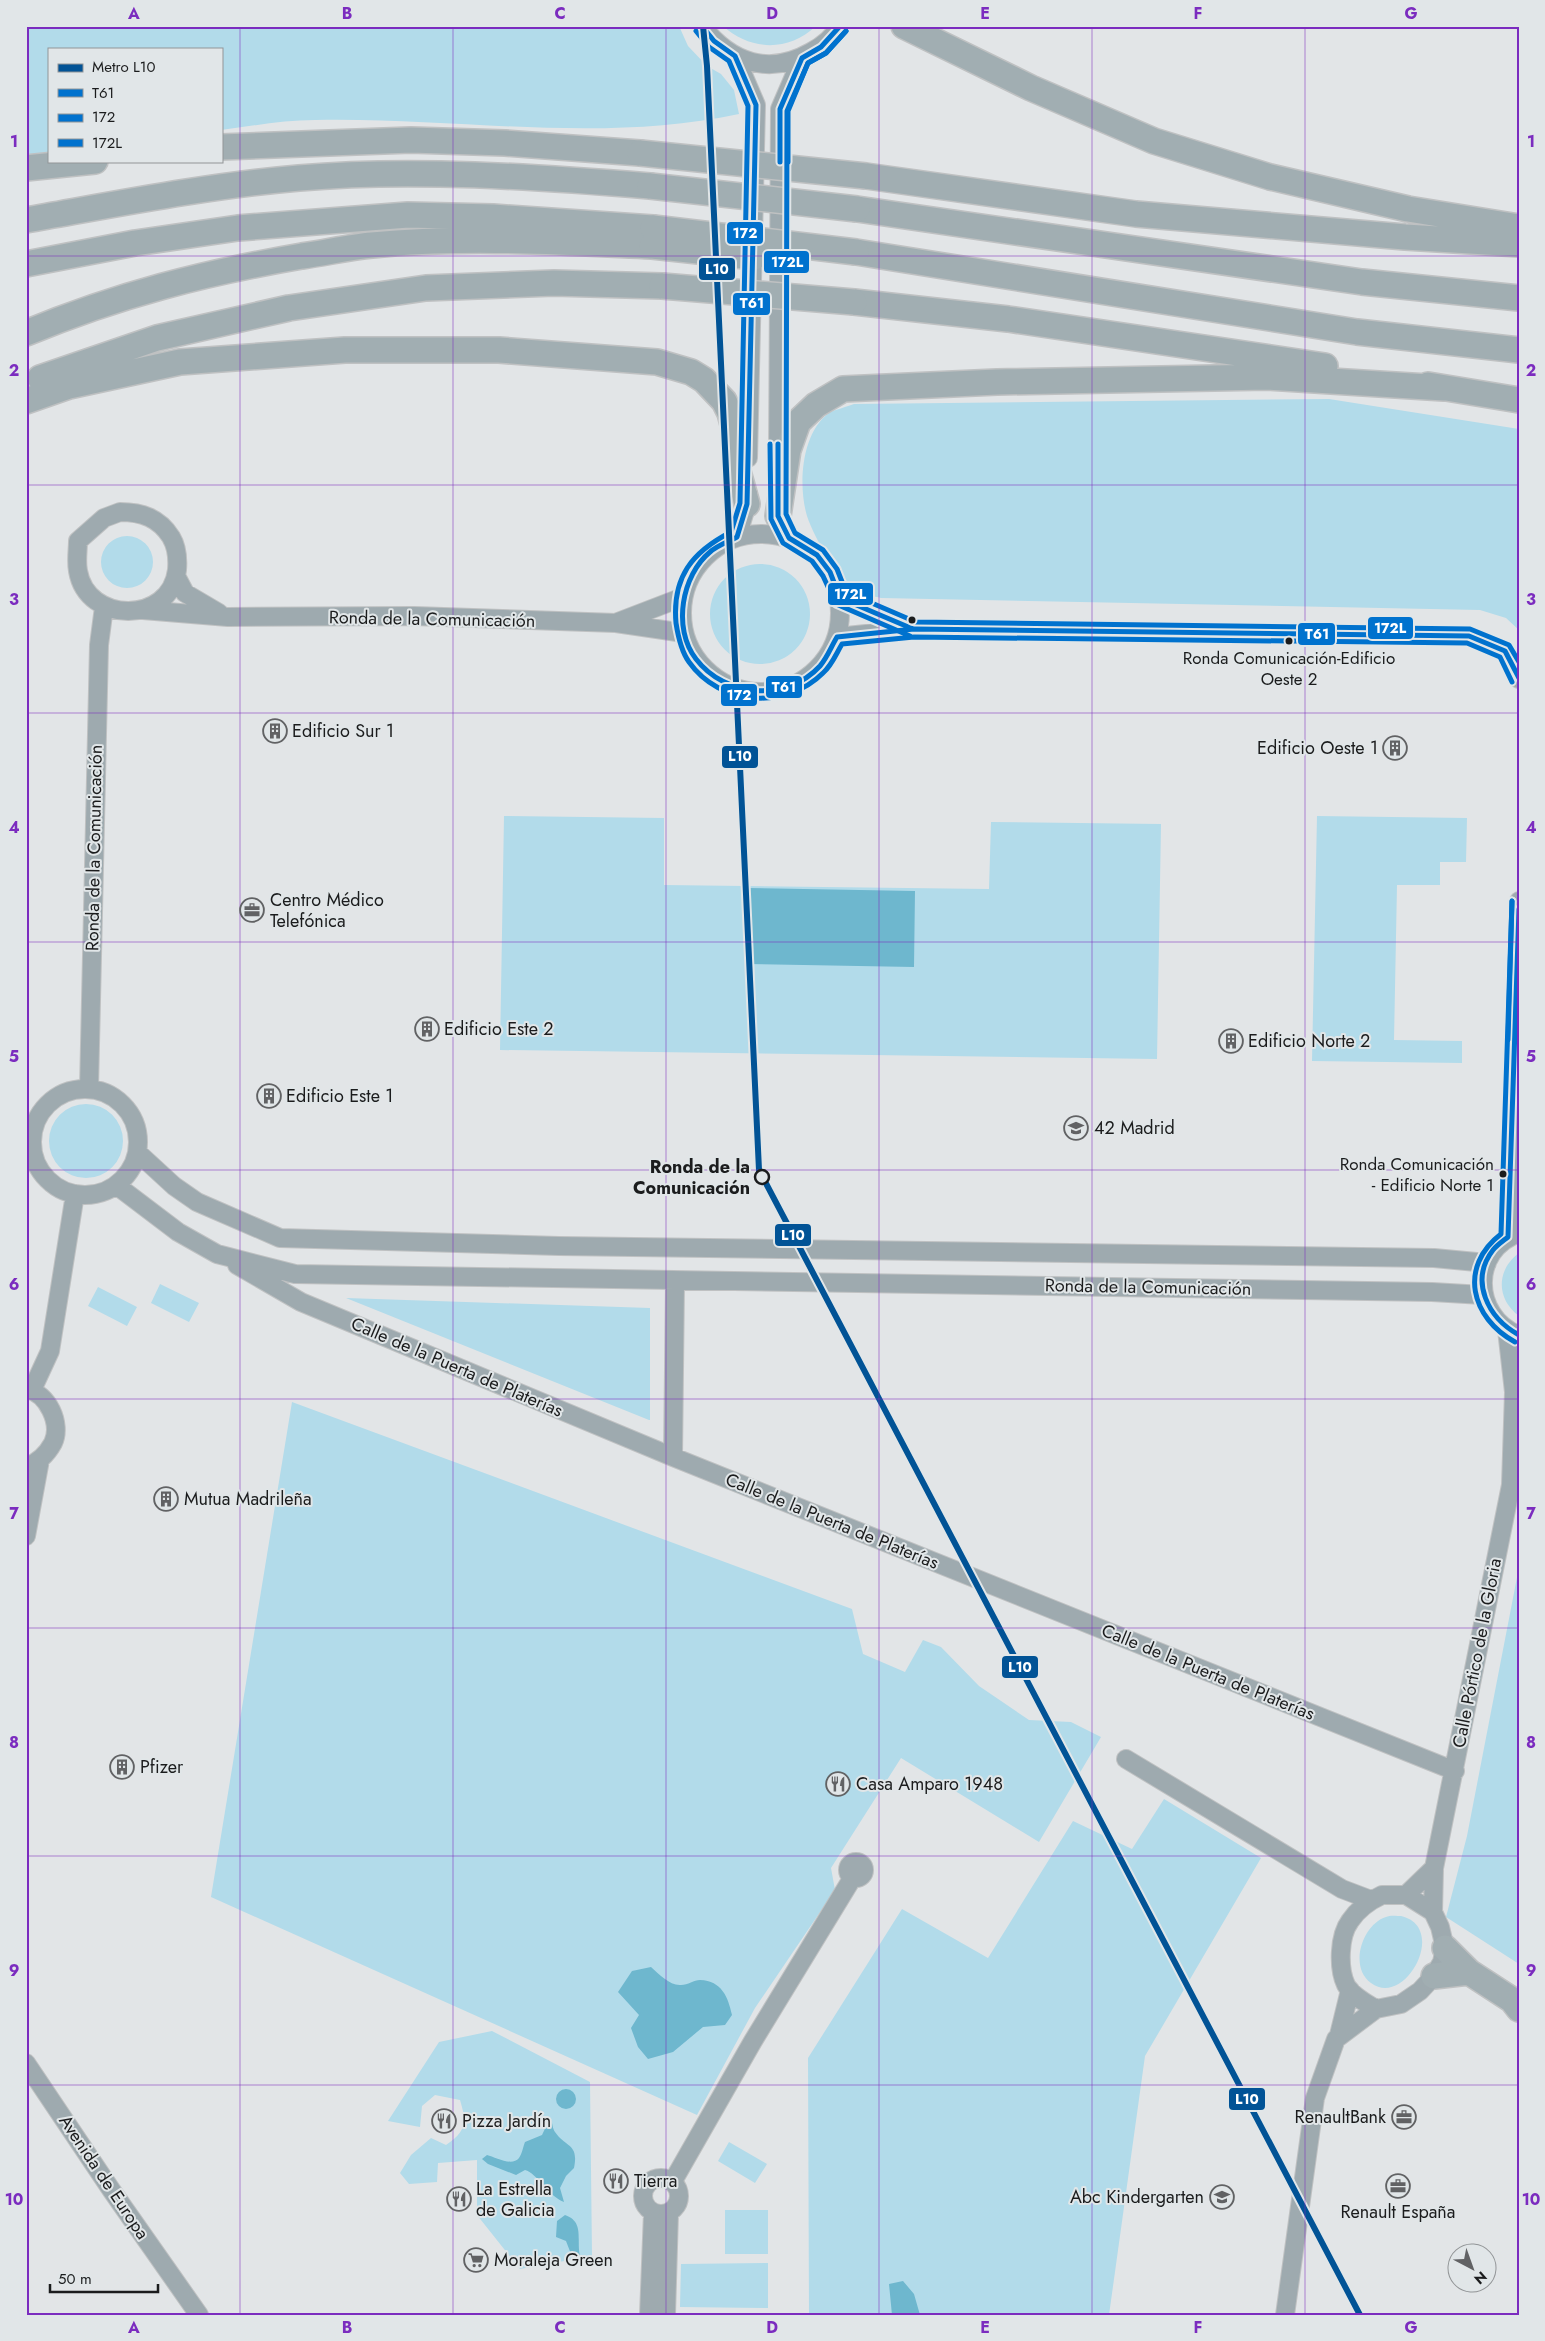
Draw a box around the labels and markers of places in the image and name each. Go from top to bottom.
unlabelled marker [907,615,917,625]
marker: Ronda Comunicación-Edificio Oeste 2 [1284,636,1294,646]
place label: Ronda Comunicación-Edificio Oeste 2 [1183,646,1395,691]
building icon: Edificio Sur 1 [262,718,288,744]
place label: Edificio Sur 1 [292,718,394,744]
place label: Edificio Oeste 1 [1257,735,1378,761]
building icon: Edificio Oeste 1 [1382,735,1408,761]
place label: Centro Médico Telefónica [270,887,384,934]
office icon: Centro Médico Telefónica [239,897,265,923]
building icon: Edificio Este 2 [414,1016,440,1042]
place label: Edificio Este 2 [444,1016,554,1042]
building icon: Edificio Norte 2 [1218,1028,1244,1054]
place label: Edificio Norte 2 [1248,1028,1370,1054]
building icon: Edificio Este 1 [256,1083,282,1109]
place label: Edificio Este 1 [286,1083,393,1109]
school or university icon: 42 Madrid [1063,1115,1089,1141]
place label: 42 Madrid [1094,1115,1175,1141]
place label: Ronda Comunicación - Edificio Norte 1 [1340,1152,1494,1197]
place label: Ronda de la Comunicación [633,1154,750,1201]
marker: Ronda de la Comunicación [754,1169,770,1185]
marker: Ronda Comunicación - Edificio Norte 1 [1498,1169,1508,1179]
building icon: Mutua Madrileña [153,1486,179,1512]
place label: Mutua Madrileña [184,1486,312,1512]
building icon: Pfizer [109,1754,135,1780]
place label: Pfizer [140,1754,184,1780]
restaurant icon: Casa Amparo 1948 [825,1771,851,1797]
place label: Casa Amparo 1948 [856,1771,1003,1797]
place label: RenaultBank [1295,2104,1386,2130]
office icon: RenaultBank [1391,2104,1417,2130]
restaurant icon: Pizza Jardín [431,2108,457,2134]
place label: Pizza Jardín [462,2108,551,2134]
restaurant icon: Tierra [603,2168,629,2194]
place label: Tierra [634,2168,677,2194]
office icon: Renault España [1385,2173,1411,2199]
place label: La Estrella de Galicia [476,2176,554,2223]
place label: Abc Kindergarten [1070,2184,1204,2210]
school or university icon: Abc Kindergarten [1209,2184,1235,2210]
restaurant icon: La Estrella de Galicia [446,2186,472,2212]
place label: Renault España [1341,2199,1455,2225]
supermarket icon: Moraleja Green [463,2247,489,2273]
place label: Moraleja Green [494,2247,613,2273]

